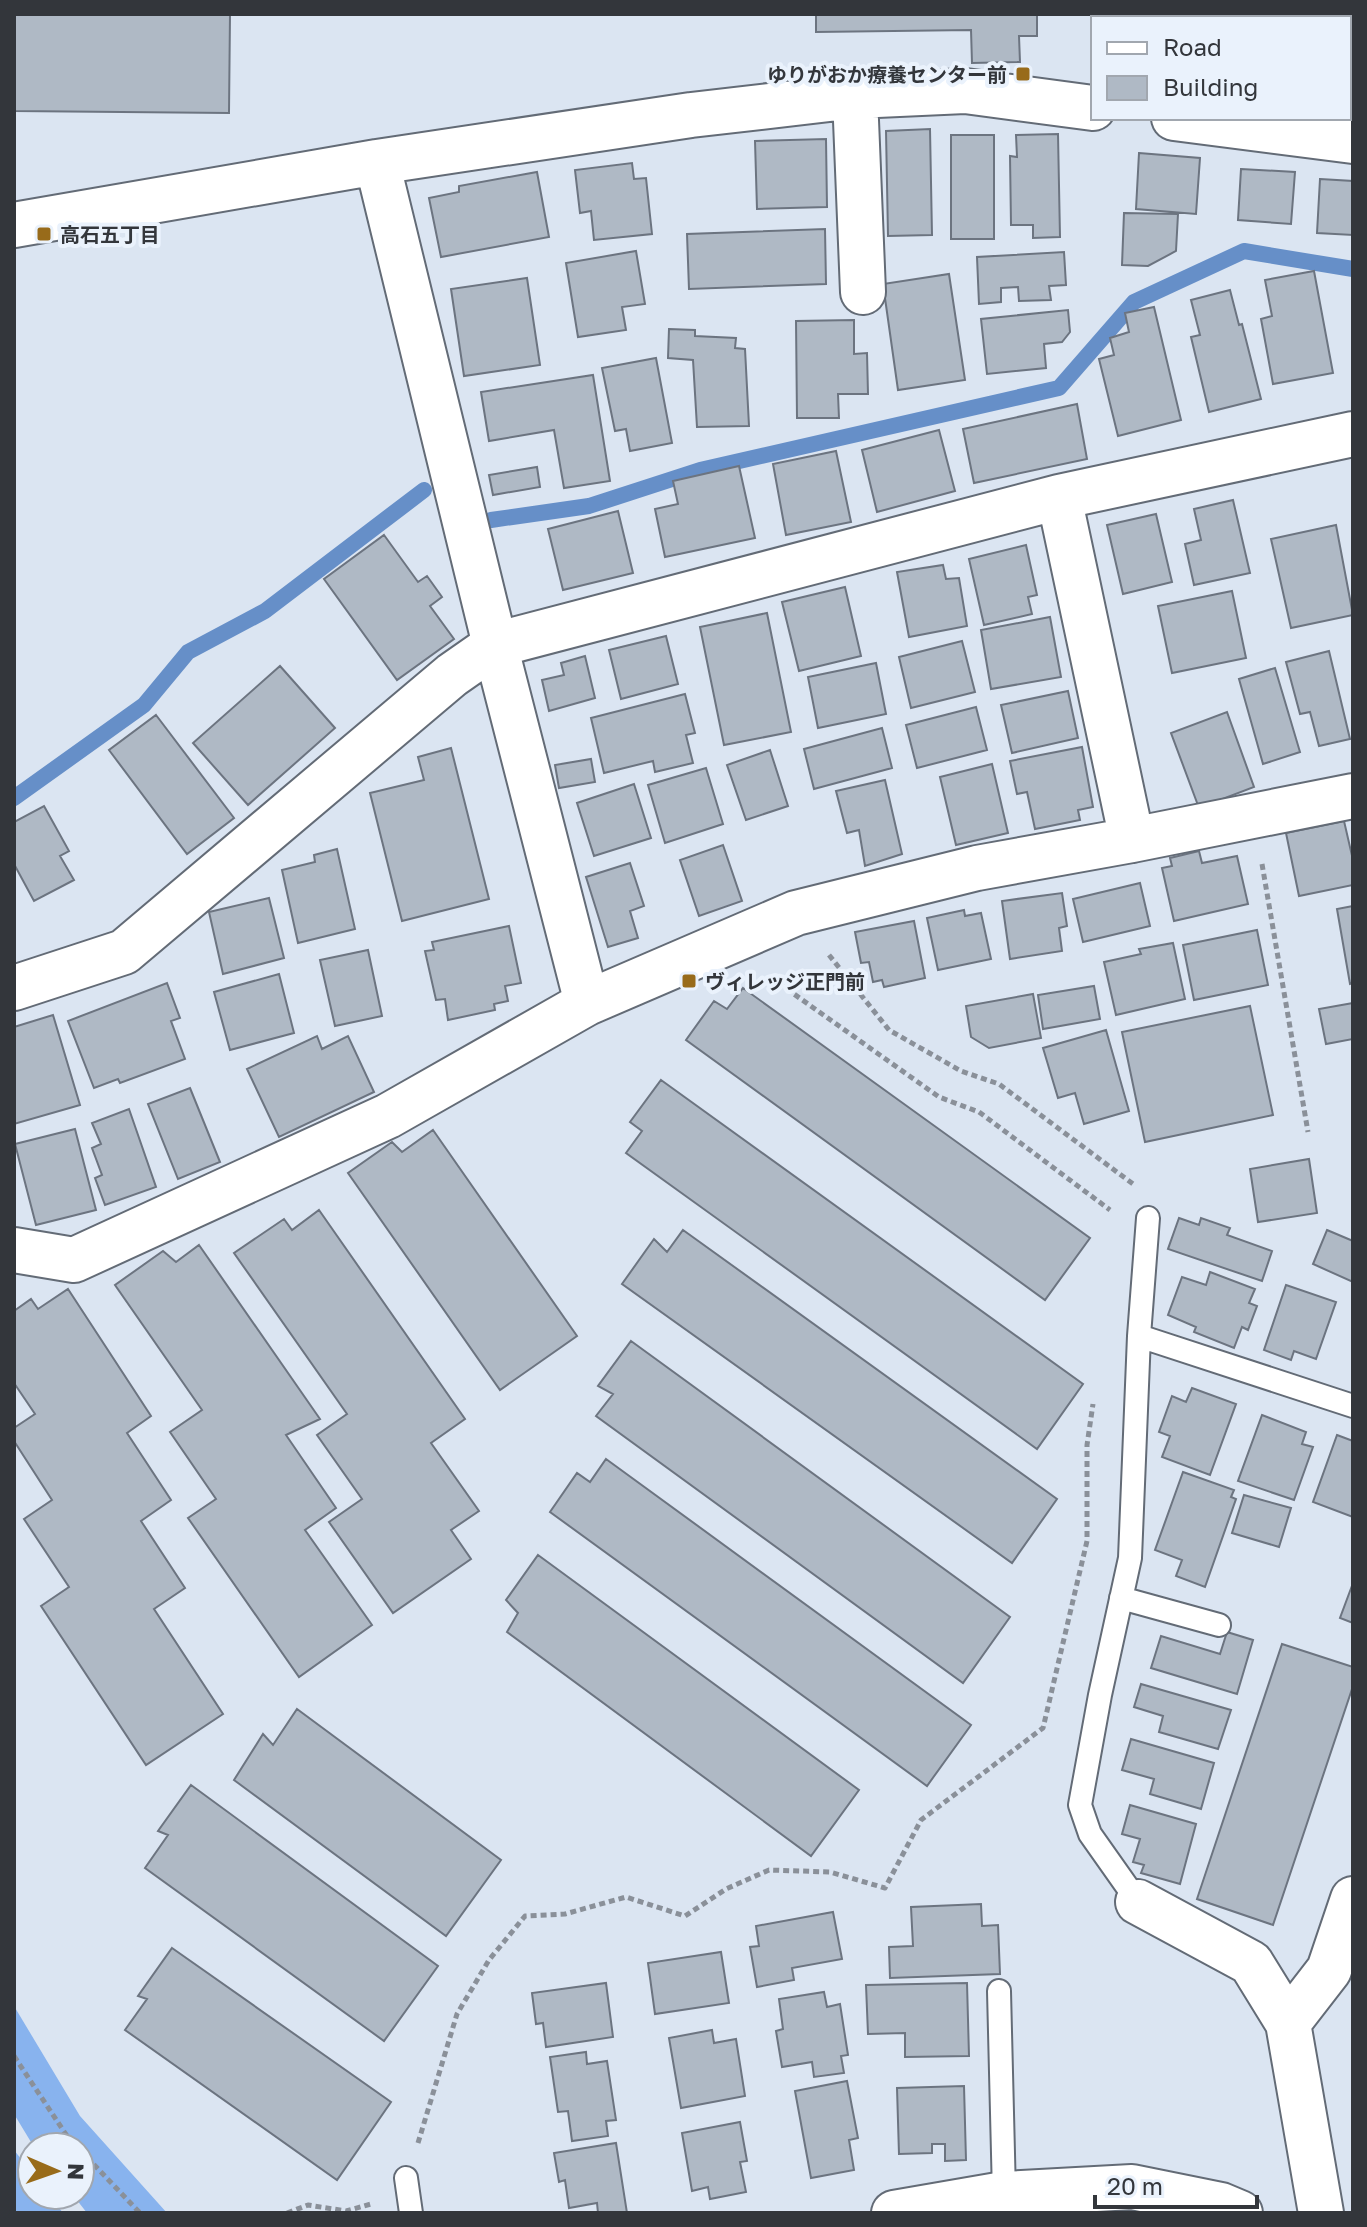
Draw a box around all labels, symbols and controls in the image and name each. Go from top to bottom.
legend [1091,16,1351,120]
text: Road [1163,32,1222,61]
place label: ゆりがおか療養センター前 [767,62,1007,86]
marker: ゆりがおか療養センター前 [1014,65,1032,83]
text: Building [1163,72,1258,101]
place label: 高石五丁目 [60,222,160,246]
marker: 高石五丁目 [35,225,53,243]
place label: ヴィレッジ正門前 [705,969,865,993]
marker: ヴィレッジ正門前 [680,972,698,990]
north arrow [16,2131,96,2211]
scale bar [1095,2159,1257,2209]
text: N [63,2163,90,2181]
text: 20 m [1107,2171,1163,2200]

